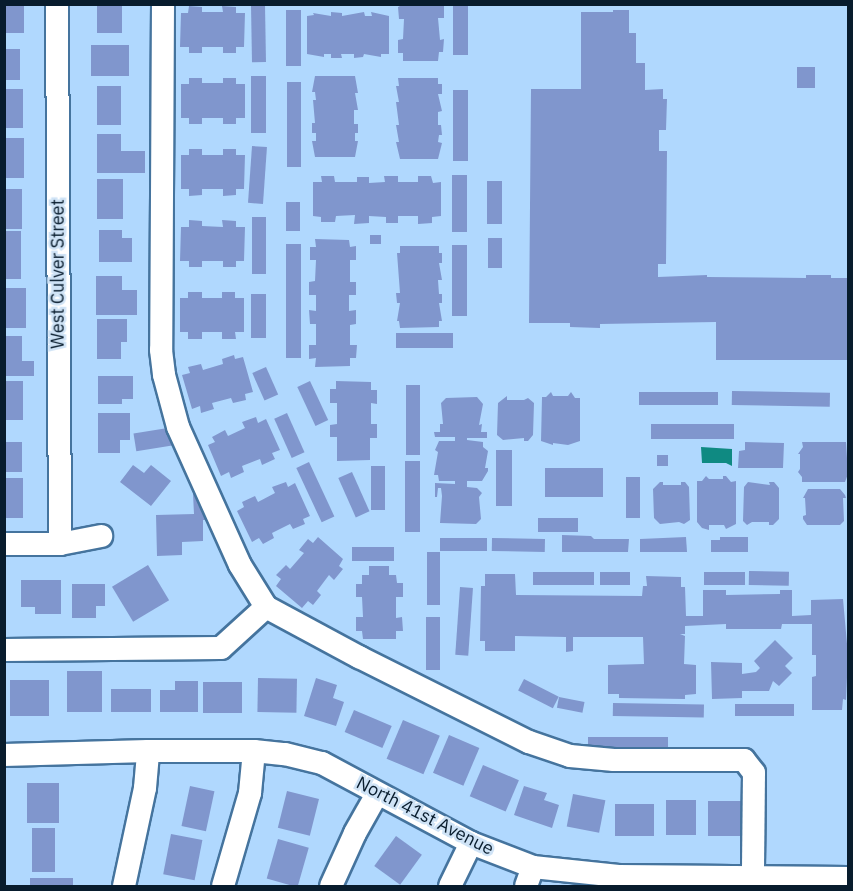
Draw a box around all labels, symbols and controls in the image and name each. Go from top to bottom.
street label: West Culver Street [47,199,69,349]
street label: North 41st Avenue [353,772,497,860]

